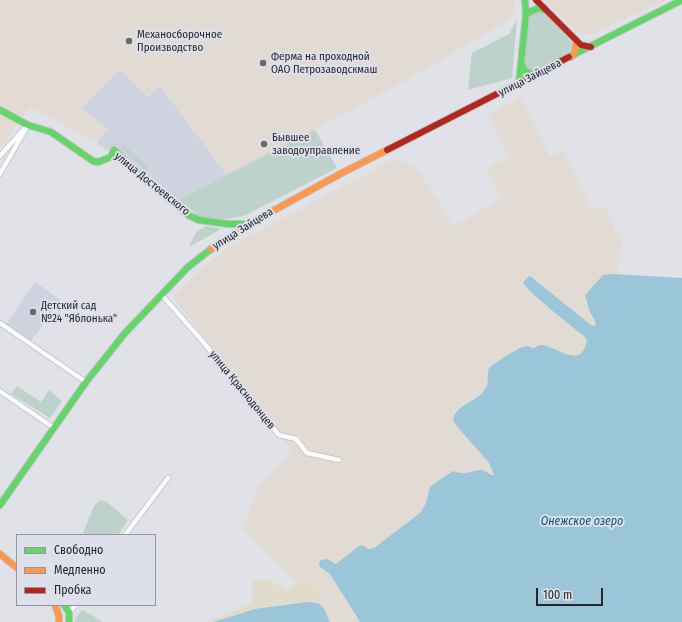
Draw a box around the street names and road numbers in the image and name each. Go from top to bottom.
street label: улица Зайцева [496,57,564,99]
street label: улица Достоевского [112,150,192,218]
street label: улица Зайцева [210,205,276,253]
street label: улица Краснодонцев [206,348,278,432]

